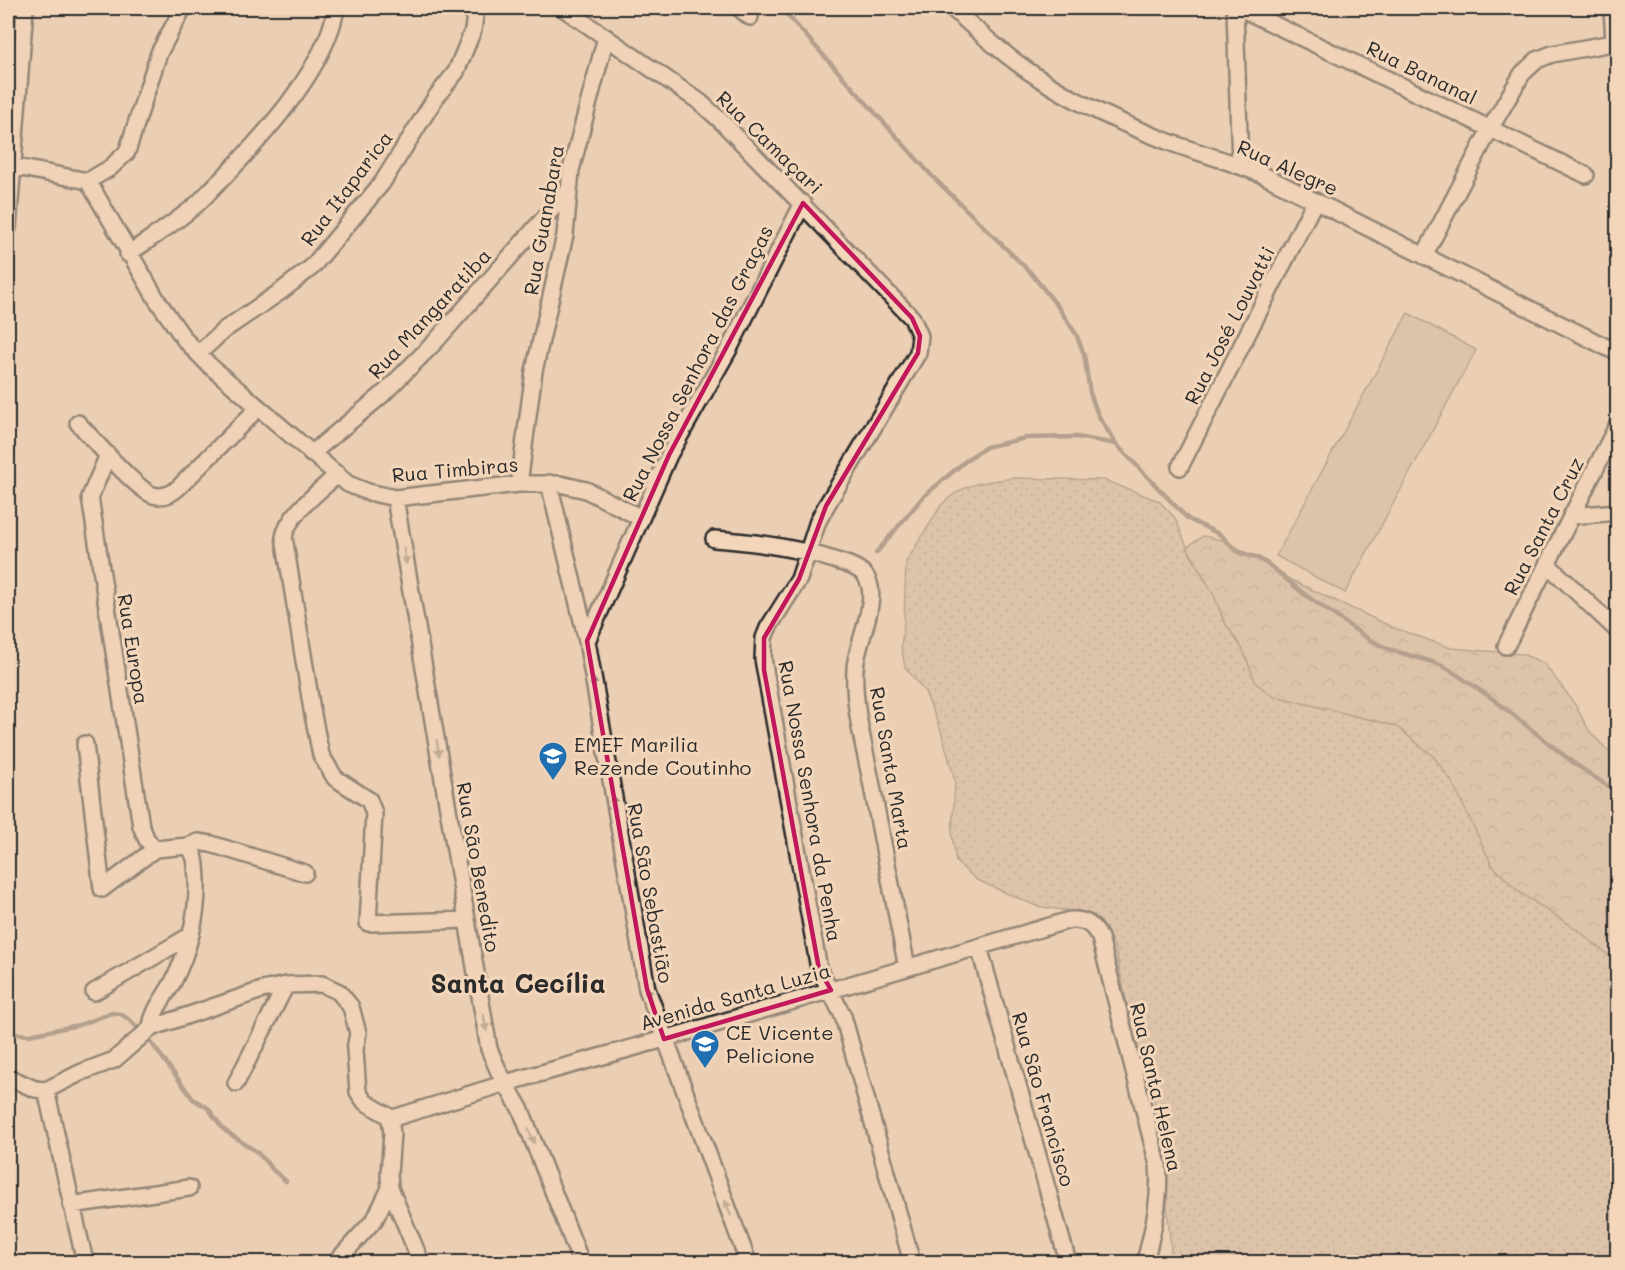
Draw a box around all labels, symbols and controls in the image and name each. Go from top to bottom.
street label: Rua Bananal [1363,34,1481,110]
street label: Rua Camaçari [711,85,829,199]
street label: Rua Itaparica [294,125,398,251]
street label: Rua Alegre [1233,133,1343,201]
street label: Rua Guanabara [517,143,569,297]
street label: Rua Nossa Senhora das Graças [616,220,778,506]
street label: Rua Mangaratiba [362,242,496,384]
street label: Rua José Louvatti [1178,242,1280,408]
street label: Rua Timbiras [391,451,519,487]
street label: Rua Santa Cruz [1497,453,1589,599]
one-way arrow [401,546,410,565]
street label: Rua Europa [112,592,156,706]
street label: Rua Nossa Senhora da Penha [773,658,849,944]
one-way arrow [589,676,598,695]
street label: Rua Santa Marta [865,685,919,851]
place label: EMEF Marilia Rezende Coutinho [574,731,752,780]
one-way arrow [433,739,442,758]
school or university icon: EMEF Marilia Rezende Coutinho [537,740,569,782]
street label: Rua São Benedito [451,780,507,954]
one-way arrow [609,793,618,812]
street label: Rua São Sebastião [622,801,680,985]
street label: Avenida Santa Luzia [637,956,833,1036]
district label: Santa Cecília [430,966,606,1000]
one-way arrow [643,986,653,1004]
street label: Rua Santa Helena [1125,1000,1189,1174]
street label: Rua São Francisco [1007,1009,1081,1190]
one-way arrow [480,1014,489,1033]
place label: CE Vicente Pelicione [726,1019,834,1068]
school or university icon: CE Vicente Pelicione [689,1028,721,1070]
one-way arrow [527,1127,536,1145]
one-way arrow [723,1199,732,1217]

